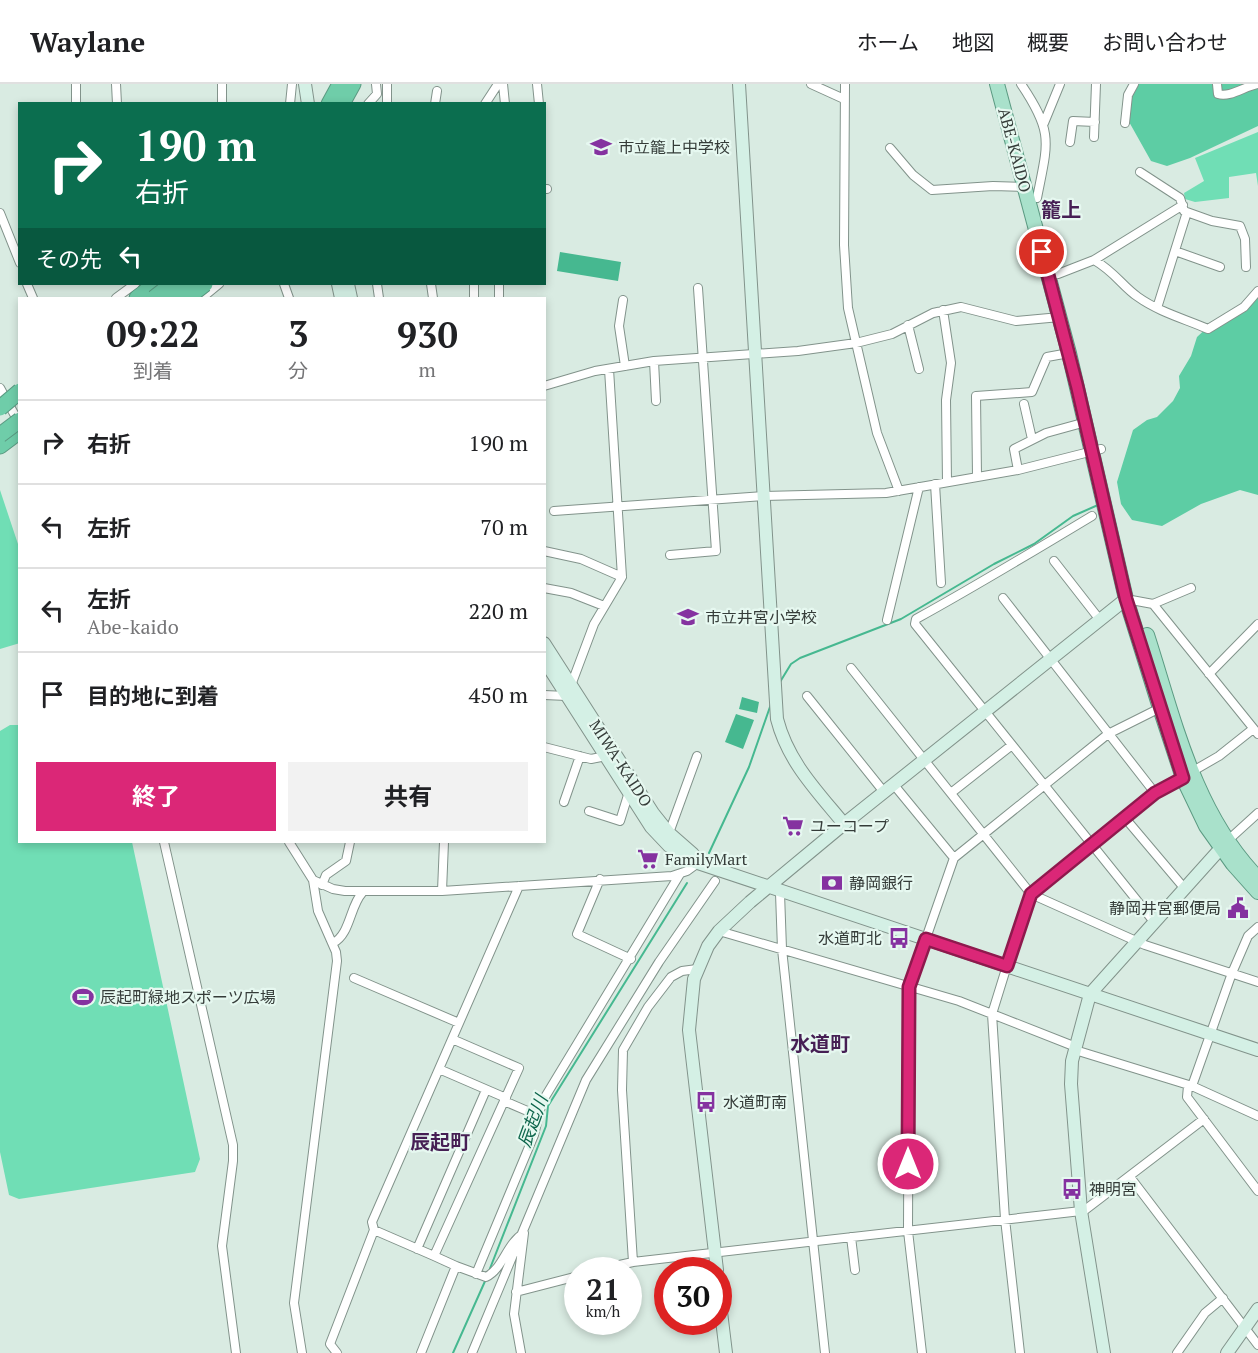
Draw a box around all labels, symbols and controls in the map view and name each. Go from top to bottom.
text: Waylane [30,23,145,60]
text: ホーム [857,28,919,56]
text: 地図 [952,28,994,56]
text: 概要 [1027,28,1069,56]
text: お問い合わせ [1102,28,1228,56]
street label: ABE-KAIDO [993,105,1037,195]
text: 190 m [135,117,256,173]
icon: right [36,126,114,204]
school or university icon: 市立籠上中学校 [589,135,613,159]
place label: 市立籠上中学校 [618,136,730,158]
text: 右折 [135,174,189,210]
district label: 籠上 [1041,196,1081,223]
pin [1016,226,1067,277]
icon: arrive [1025,235,1058,268]
icon: left [114,240,147,273]
text: その先 [36,244,102,273]
text: 09:22 [106,310,200,357]
text: 3 [288,310,309,357]
text: 930 [397,311,458,358]
text: m [419,356,436,383]
text: 到着 [133,357,173,384]
text: 分 [288,357,308,384]
icon: right [36,426,69,459]
text: 190 m [468,428,528,457]
text: 右折 [87,429,131,458]
icon: left [36,510,69,543]
text: 70 m [480,512,528,541]
text: 左折 [87,513,131,542]
text: 左折 [87,584,131,613]
icon: left [36,594,69,627]
text: 220 m [468,596,528,625]
school or university icon: 市立井宮小学校 [676,605,700,629]
place label: 市立井宮小学校 [705,606,817,628]
text: Abe-kaido [87,613,179,640]
icon: arrive [36,678,69,711]
text: 450 m [468,680,528,709]
text: 目的地に到着 [87,681,219,710]
street label: MIWA-KAIDO [585,715,657,811]
button: 終了 [36,762,276,831]
button: 共有 [288,762,528,831]
supermarket icon: ユーコープ [781,814,805,838]
place label: ユーコープ [810,815,889,837]
supermarket icon: FamilyMart [636,847,660,871]
place label: FamilyMart [665,848,747,870]
bank icon: 静岡銀行 [820,871,844,895]
place label: 静岡銀行 [849,872,913,894]
public building icon: 静岡井宮郵便局 [1226,896,1250,920]
place label: 静岡井宮郵便局 [1109,897,1221,919]
bus stop icon: 水道町北 [887,926,911,950]
place label: 水道町北 [818,927,882,949]
sports icon: 辰起町緑地スポーツ広場 [71,985,95,1009]
place label: 辰起町緑地スポーツ広場 [100,986,276,1008]
district label: 水道町 [790,1030,850,1057]
water label: 辰起川 [511,1090,553,1150]
bus stop icon: 水道町南 [694,1090,718,1114]
place label: 水道町南 [723,1091,787,1113]
district label: 辰起町 [410,1128,470,1155]
position arrow [876,1132,940,1196]
bus stop icon: 神明宮 [1060,1177,1084,1201]
place label: 神明宮 [1089,1178,1137,1200]
speed limit sign: 30 [654,1257,732,1335]
text: 21 [586,1269,620,1309]
text: km/h [586,1301,620,1321]

